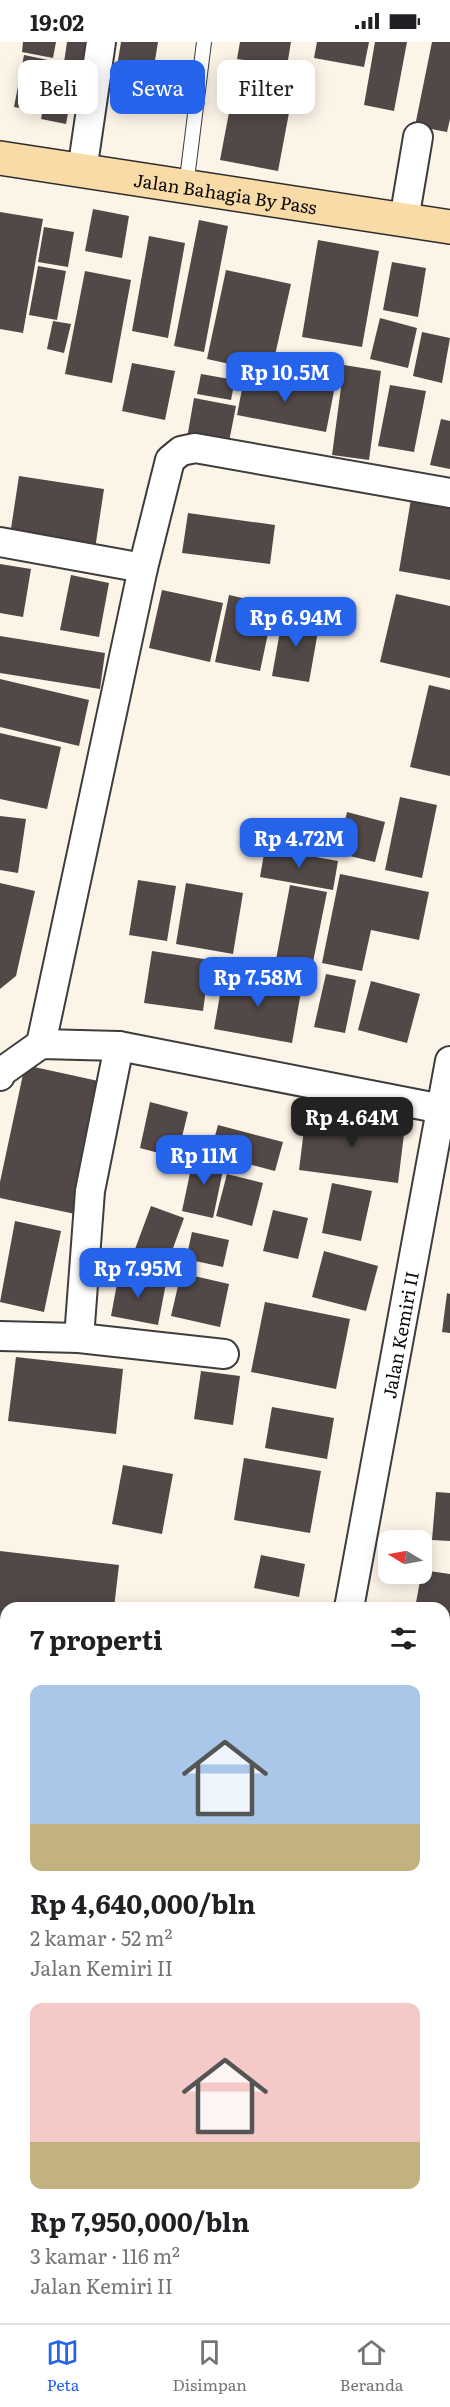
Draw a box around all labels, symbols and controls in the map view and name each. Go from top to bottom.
text: 19:02 [30,5,84,38]
chip: Beli [18,60,98,114]
chip: Sewa [110,60,205,114]
chip: Filter [217,60,315,114]
street label: Jalan Bahagia By Pass [132,165,319,220]
pin: Rp 10.5M [223,352,347,403]
text: Rp 10.5M [240,356,330,386]
pin: Rp 6.94M [234,597,358,648]
text: Rp 6.94M [249,601,343,631]
pin: Rp 4.72M [237,818,361,869]
text: Rp 4.72M [254,822,344,852]
pin: Rp 7.58M [196,957,320,1008]
text: Rp 7.58M [213,961,303,991]
pin: Rp 4.64M [290,1097,414,1148]
text: Rp 4.64M [305,1101,399,1131]
pin: Rp 11M [155,1135,253,1186]
text: Rp 11M [170,1139,238,1169]
pin: Rp 7.95M [76,1248,200,1299]
text: Rp 7.95M [93,1252,183,1282]
street label: Jalan Kemiri II [375,1269,424,1400]
north arrow [378,1530,432,1584]
map controls [378,1530,432,1584]
text: 7 properti [30,1619,163,1658]
icon: filters [387,1622,420,1655]
icon: home [171,1724,279,1832]
text: Rp 4,640,000/bln [30,1883,256,1922]
text: 2 kamar · 52 m² [30,1922,172,1952]
text: Jalan Kemiri II [30,1952,173,1982]
icon: home [171,2042,279,2150]
text: Rp 7,950,000/bln [30,2201,249,2240]
text: 3 kamar · 116 m² [30,2240,180,2270]
text: Jalan Kemiri II [30,2270,173,2300]
tab: Peta [46,2336,79,2396]
tab: Disimpan [172,2336,247,2396]
tab: Beranda [340,2336,404,2396]

